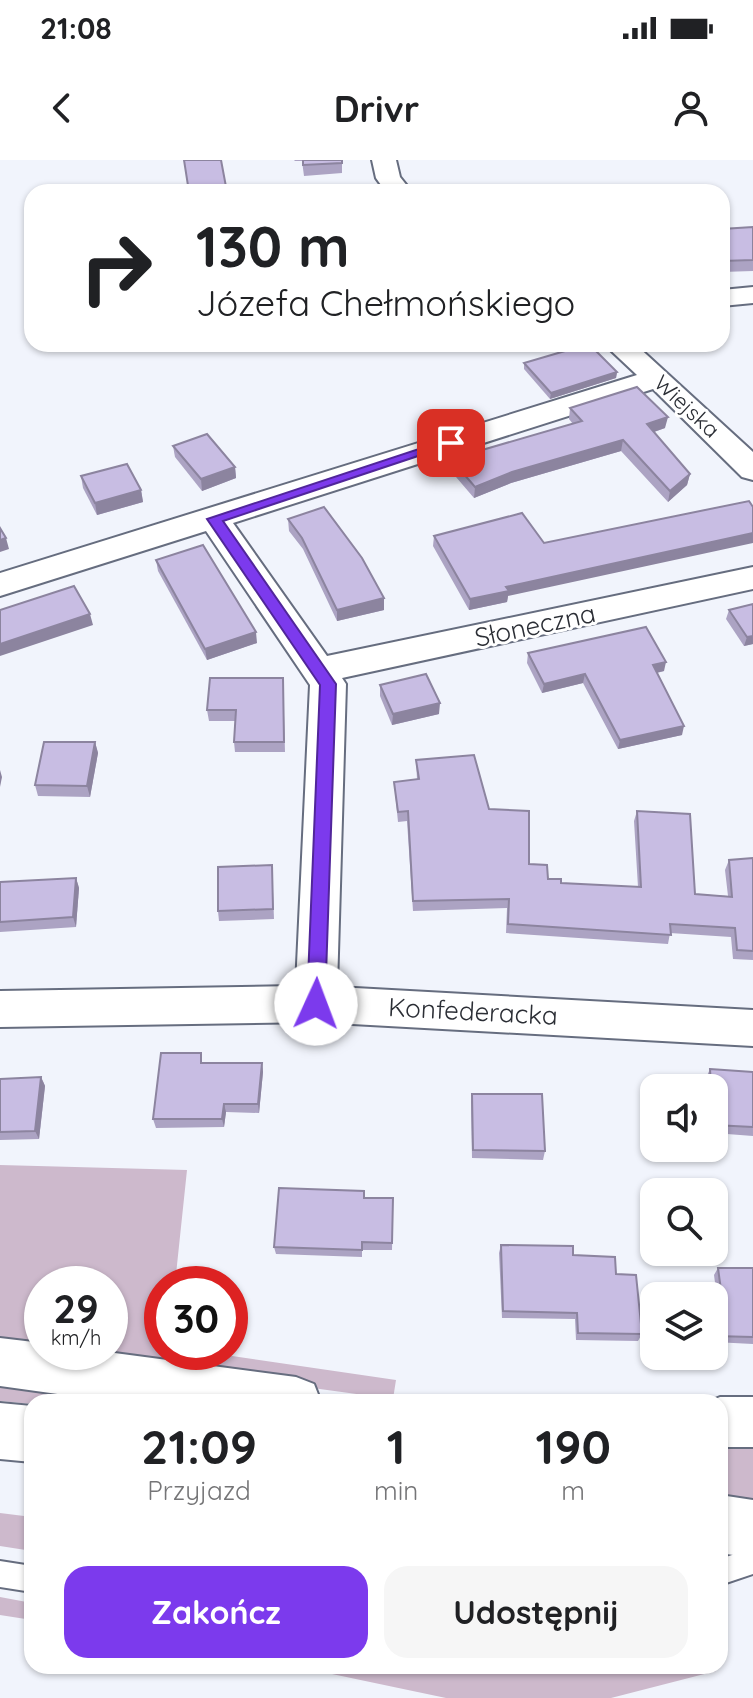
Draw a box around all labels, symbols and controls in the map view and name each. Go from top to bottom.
text: 21:08 [40,9,112,47]
icon: back [40,86,84,130]
text: Drivr [334,86,419,131]
icon: person [669,86,713,130]
text: 130 m [196,211,350,281]
icon: right [64,216,168,320]
text: Józefa Chełmońskiego [196,280,575,325]
street label: Wiejska [648,369,726,443]
pin [417,409,485,477]
icon: arrive [429,421,473,465]
street label: Słoneczna [472,596,598,654]
position arrow [274,962,358,1046]
street label: Konfederacka [387,990,559,1032]
map controls [640,1074,728,1370]
button: sound [640,1074,728,1162]
button: search [640,1178,728,1266]
speed limit sign: 30 [144,1266,248,1370]
button: layers [640,1282,728,1370]
text: 29 [53,1283,99,1333]
text: km/h [51,1325,101,1350]
text: 21:09 [141,1416,257,1476]
text: 1 [387,1416,406,1476]
text: 190 [535,1416,611,1476]
text: Przyjazd [147,1474,251,1507]
text: min [374,1474,418,1507]
text: m [561,1474,585,1507]
button: Zakończ [64,1566,368,1658]
button: Udostępnij [384,1566,688,1658]

